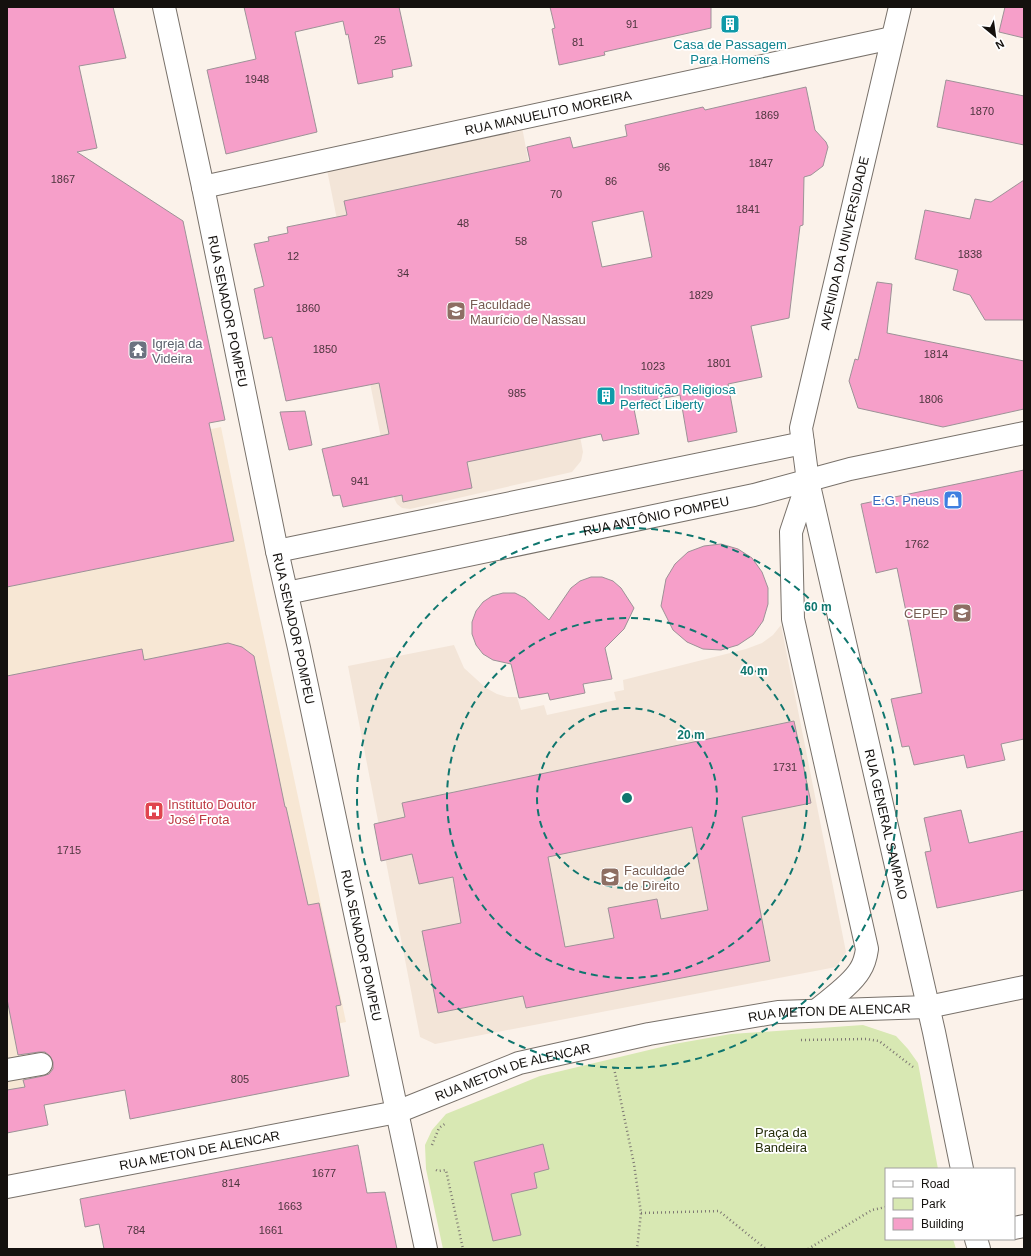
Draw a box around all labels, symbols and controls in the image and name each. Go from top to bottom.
building icon: Casa de Passagem Para Homens [719,13,741,35]
north arrow [975,16,1015,56]
house number: 91 [626,18,638,30]
house number: 25 [374,34,386,46]
house number: 81 [572,36,584,48]
place label: Casa de Passagem Para Homens [673,37,787,67]
text: N [993,38,1006,52]
house number: 1948 [245,73,269,85]
street label: RUA MANUELITO MOREIRA [463,87,633,138]
house number: 1870 [970,105,994,117]
house number: 1869 [755,109,779,121]
street label: AVENIDA DA UNIVERSIDADE [817,155,872,331]
house number: 1847 [749,157,773,169]
house number: 96 [658,161,670,173]
house number: 1867 [51,173,75,185]
house number: 86 [605,175,617,187]
house number: 70 [550,188,562,200]
house number: 1841 [736,203,760,215]
house number: 48 [457,217,469,229]
street label: RUA SENADOR POMPEU [205,234,251,389]
house number: 58 [515,235,527,247]
house number: 1838 [958,248,982,260]
house number: 12 [287,250,299,262]
house number: 34 [397,267,409,279]
house number: 1829 [689,289,713,301]
place label: Faculdade Maurício de Nassau [470,297,586,327]
school or university icon: Faculdade Maurício de Nassau [445,300,467,322]
house number: 1860 [296,302,320,314]
place label: Igreja da Videira [152,336,203,366]
temple icon: Igreja da Videira [127,339,149,361]
house number: 1850 [313,343,337,355]
house number: 1814 [924,348,948,360]
house number: 1801 [707,357,731,369]
house number: 1023 [641,360,665,372]
place label: Instituição Religiosa Perfect Liberty [620,382,736,412]
building icon: Instituição Religiosa Perfect Liberty [595,385,617,407]
house number: 985 [508,387,526,399]
house number: 1806 [919,393,943,405]
house number: 941 [351,475,369,487]
shop icon: E.G. Pneus [942,489,964,511]
street label: RUA ANTÔNIO POMPEU [582,493,730,539]
place label: E.G. Pneus [873,493,939,508]
house number: 1762 [905,538,929,550]
street label: RUA SENADOR POMPEU [270,551,318,706]
text: 60 m [804,600,832,614]
school or university icon: CEPEP [951,602,973,624]
place label: CEPEP [904,606,948,621]
text: 40 m [740,664,768,678]
text: 20 m [677,728,705,742]
street label: RUA GENERAL SAMPAIO [862,748,910,901]
house number: 1731 [773,761,797,773]
centre of rings [620,791,634,805]
place label: Instituto Doutor José Frota [168,797,257,827]
hospital icon: Instituto Doutor José Frota [143,800,165,822]
house number: 1715 [57,844,81,856]
place label: Faculdade de Direito [624,863,685,893]
school or university icon: Faculdade de Direito [599,866,621,888]
street label: RUA SENADOR POMPEU [338,868,385,1023]
street label: RUA METON DE ALENCAR [747,1001,911,1025]
street label: RUA METON DE ALENCAR [433,1040,592,1104]
house number: 805 [231,1073,249,1085]
park label: Praça da Bandeira [755,1125,808,1155]
street label: RUA METON DE ALENCAR [118,1128,281,1173]
house number: 1677 [312,1167,336,1179]
legend [885,1168,1015,1240]
house number: 814 [222,1177,240,1189]
text: Road [921,1177,950,1191]
text: Park [921,1197,947,1211]
house number: 1663 [278,1200,302,1212]
text: Building [921,1217,964,1231]
house number: 784 [127,1224,145,1236]
house number: 1661 [259,1224,283,1236]

